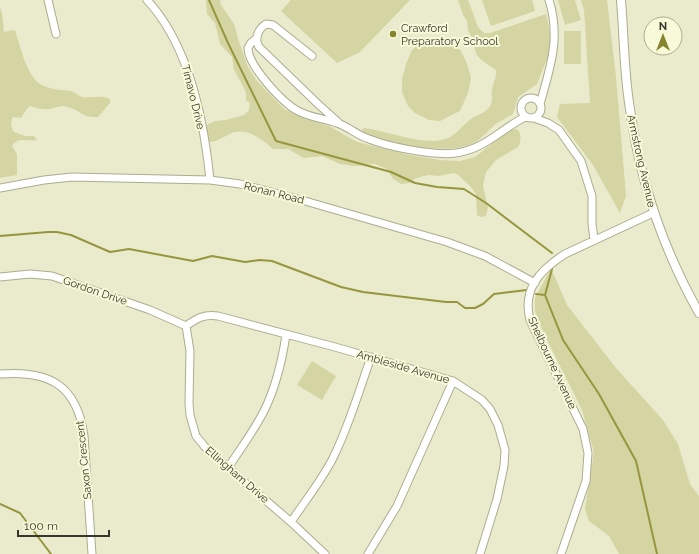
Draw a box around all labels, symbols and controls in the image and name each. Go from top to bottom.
north arrow [643,16,683,56]
text: N [659,20,667,33]
place label: Crawford Preparatory School [401,22,498,48]
marker: Crawford Preparatory School [388,29,398,39]
street label: Timavo Drive [179,63,207,131]
street label: Armstrong Avenue [624,113,658,209]
street label: Ronan Road [243,179,306,207]
street label: Gordon Drive [61,274,129,308]
street label: Shelbourne Avenue [525,315,579,412]
street label: Ambleside Avenue [355,348,451,387]
street label: Saxon Crescent [73,420,95,500]
street label: Ellingham Drive [203,444,272,506]
scale bar [18,512,109,538]
text: 100 m [24,519,58,533]

